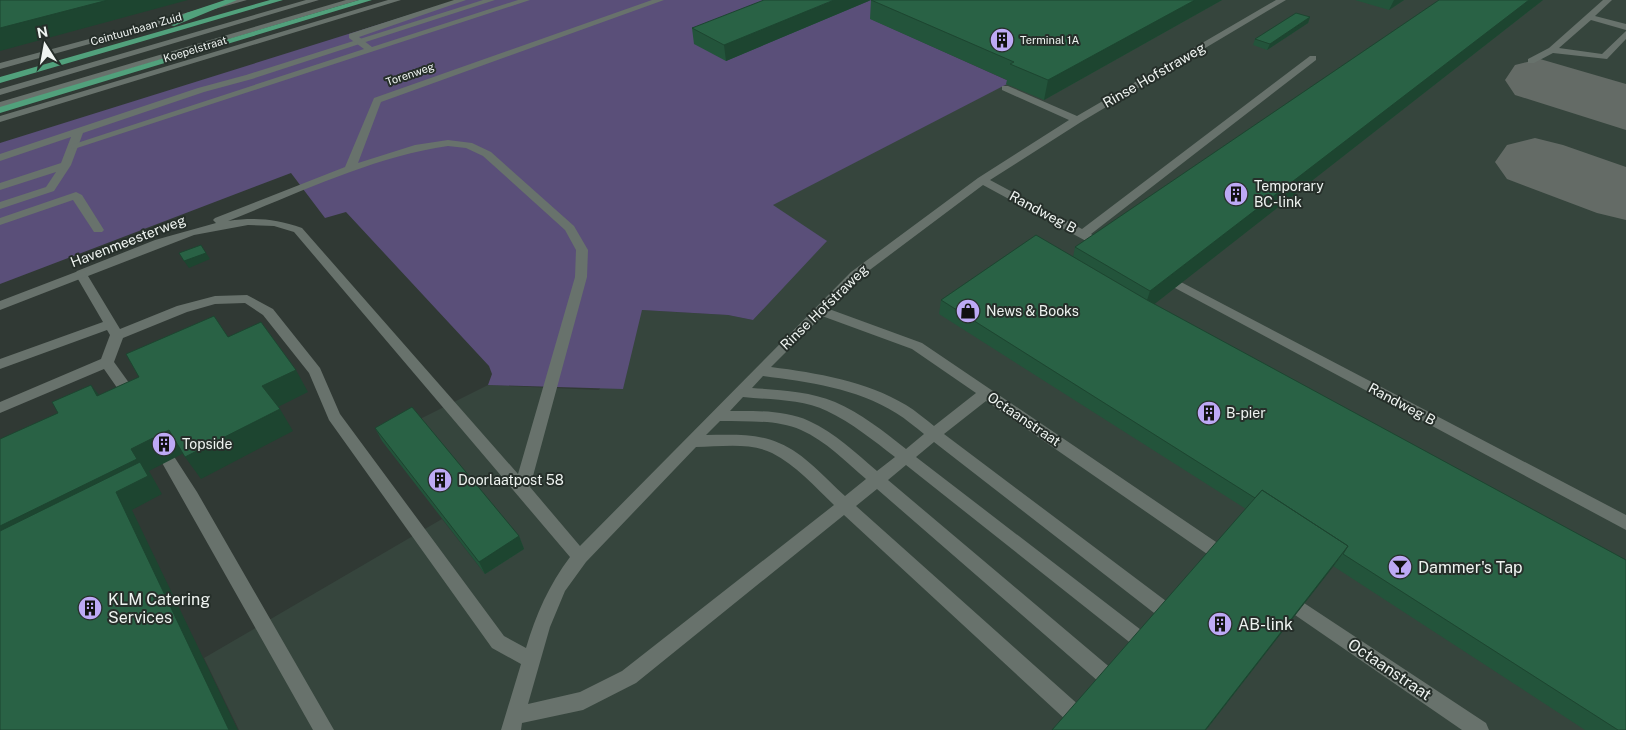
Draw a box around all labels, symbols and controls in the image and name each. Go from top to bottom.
street label: Ceintuurbaan Zuid [89,10,183,48]
north arrow [20,20,70,70]
text: N [36,23,49,41]
building icon: Terminal 1A [989,27,1015,53]
street label: Koepelstraat [162,34,228,64]
place label: Terminal 1A [1020,34,1080,46]
street label: Rinse Hofstraweg [1100,39,1208,111]
street label: Torenweg [384,60,436,88]
place label: Temporary BC-link [1254,178,1324,210]
building icon: Temporary BC-link [1223,181,1249,207]
street label: Randweg B [1007,188,1079,236]
street label: Havenmeesterweg [68,212,188,270]
street label: Rinse Hofstraweg [777,261,871,353]
shop icon: News & Books [955,298,981,324]
place label: News & Books [986,303,1079,319]
street label: Randweg B [1366,380,1438,428]
street label: Octaanstraat [984,389,1064,449]
building icon: B-pier [1196,400,1222,426]
place label: B-pier [1226,405,1266,421]
building icon: Topside [151,431,177,457]
place label: Topside [182,436,232,452]
building icon: Doorlaatpost 58 [427,467,453,493]
place label: Doorlaatpost 58 [458,472,564,488]
bar icon: Dammer's Tap [1387,554,1413,580]
place label: Dammer's Tap [1418,558,1523,577]
place label: KLM Catering Services [108,590,210,627]
building icon: KLM Catering Services [77,595,103,621]
building icon: AB-link [1207,611,1233,637]
place label: AB-link [1238,615,1293,634]
street label: Octaanstraat [1344,635,1435,704]

